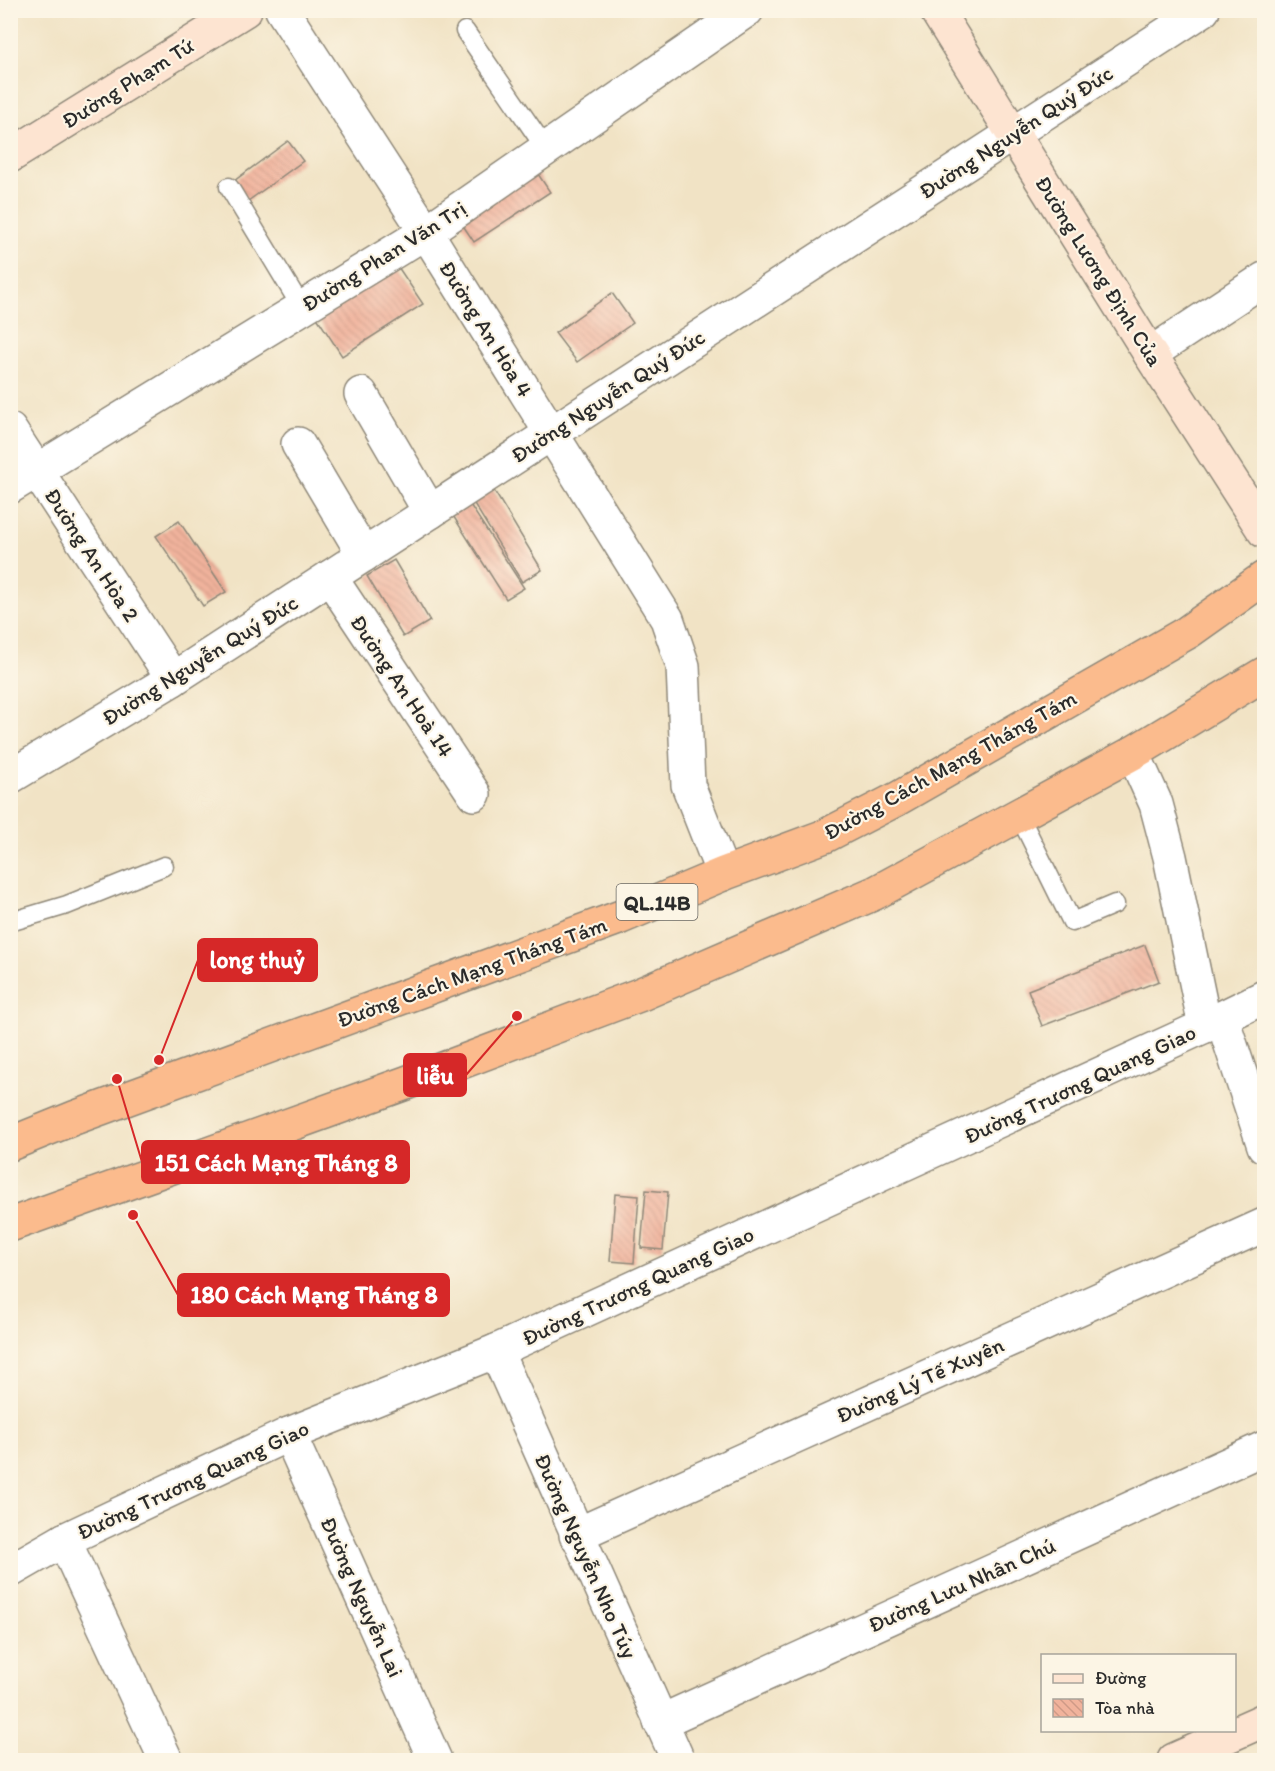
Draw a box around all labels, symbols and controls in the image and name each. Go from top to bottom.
street label: Đường Phạm Tứ [57,32,199,134]
street label: Đường Nguyễn Quý Đức [914,59,1118,205]
street label: Đường Lương Định Của [1029,171,1169,372]
street label: Đường Phan Văn Trị [297,195,471,317]
street label: Đường An Hòa 4 [433,256,539,402]
street label: Đường Nguyễn Quý Đức [506,323,710,469]
street label: Đường An Hòa 2 [39,483,145,627]
street label: Đường Nguyễn Quý Đức [97,589,303,731]
street label: Đường An Hoà 14 [344,610,460,762]
street label: Đường Cách Mạng Tháng Tám [819,684,1081,846]
road number: QL.14B [616,884,698,920]
street label: Đường Cách Mạng Tháng Tám [334,910,611,1033]
callout: long thuỷ [198,939,317,981]
text: long thuỷ [209,945,305,975]
street label: Đường Trương Quang Giao [960,1018,1200,1150]
callout: liễu [404,1054,466,1096]
text: liễu [416,1061,455,1090]
callout: 151 Cách Mạng Tháng 8 [142,1141,409,1183]
text: 151 Cách Mạng Tháng 8 [154,1148,398,1178]
street label: Đường Trương Quang Giao [518,1220,758,1352]
callout: 180 Cách Mạng Tháng 8 [178,1274,449,1316]
text: 180 Cách Mạng Tháng 8 [190,1280,438,1310]
street label: Đường Lý Tế Xuyên [832,1331,1008,1429]
street label: Đường Trương Quang Giao [73,1414,313,1546]
street label: Đường Nguyễn Nho Túy [529,1449,644,1663]
street label: Đường Nguyễn Lai [315,1513,409,1681]
street label: Đường Lưu Nhân Chú [864,1532,1060,1638]
legend [1041,1654,1236,1732]
text: Đường [1095,1667,1147,1689]
text: Tòa nhà [1095,1697,1155,1719]

